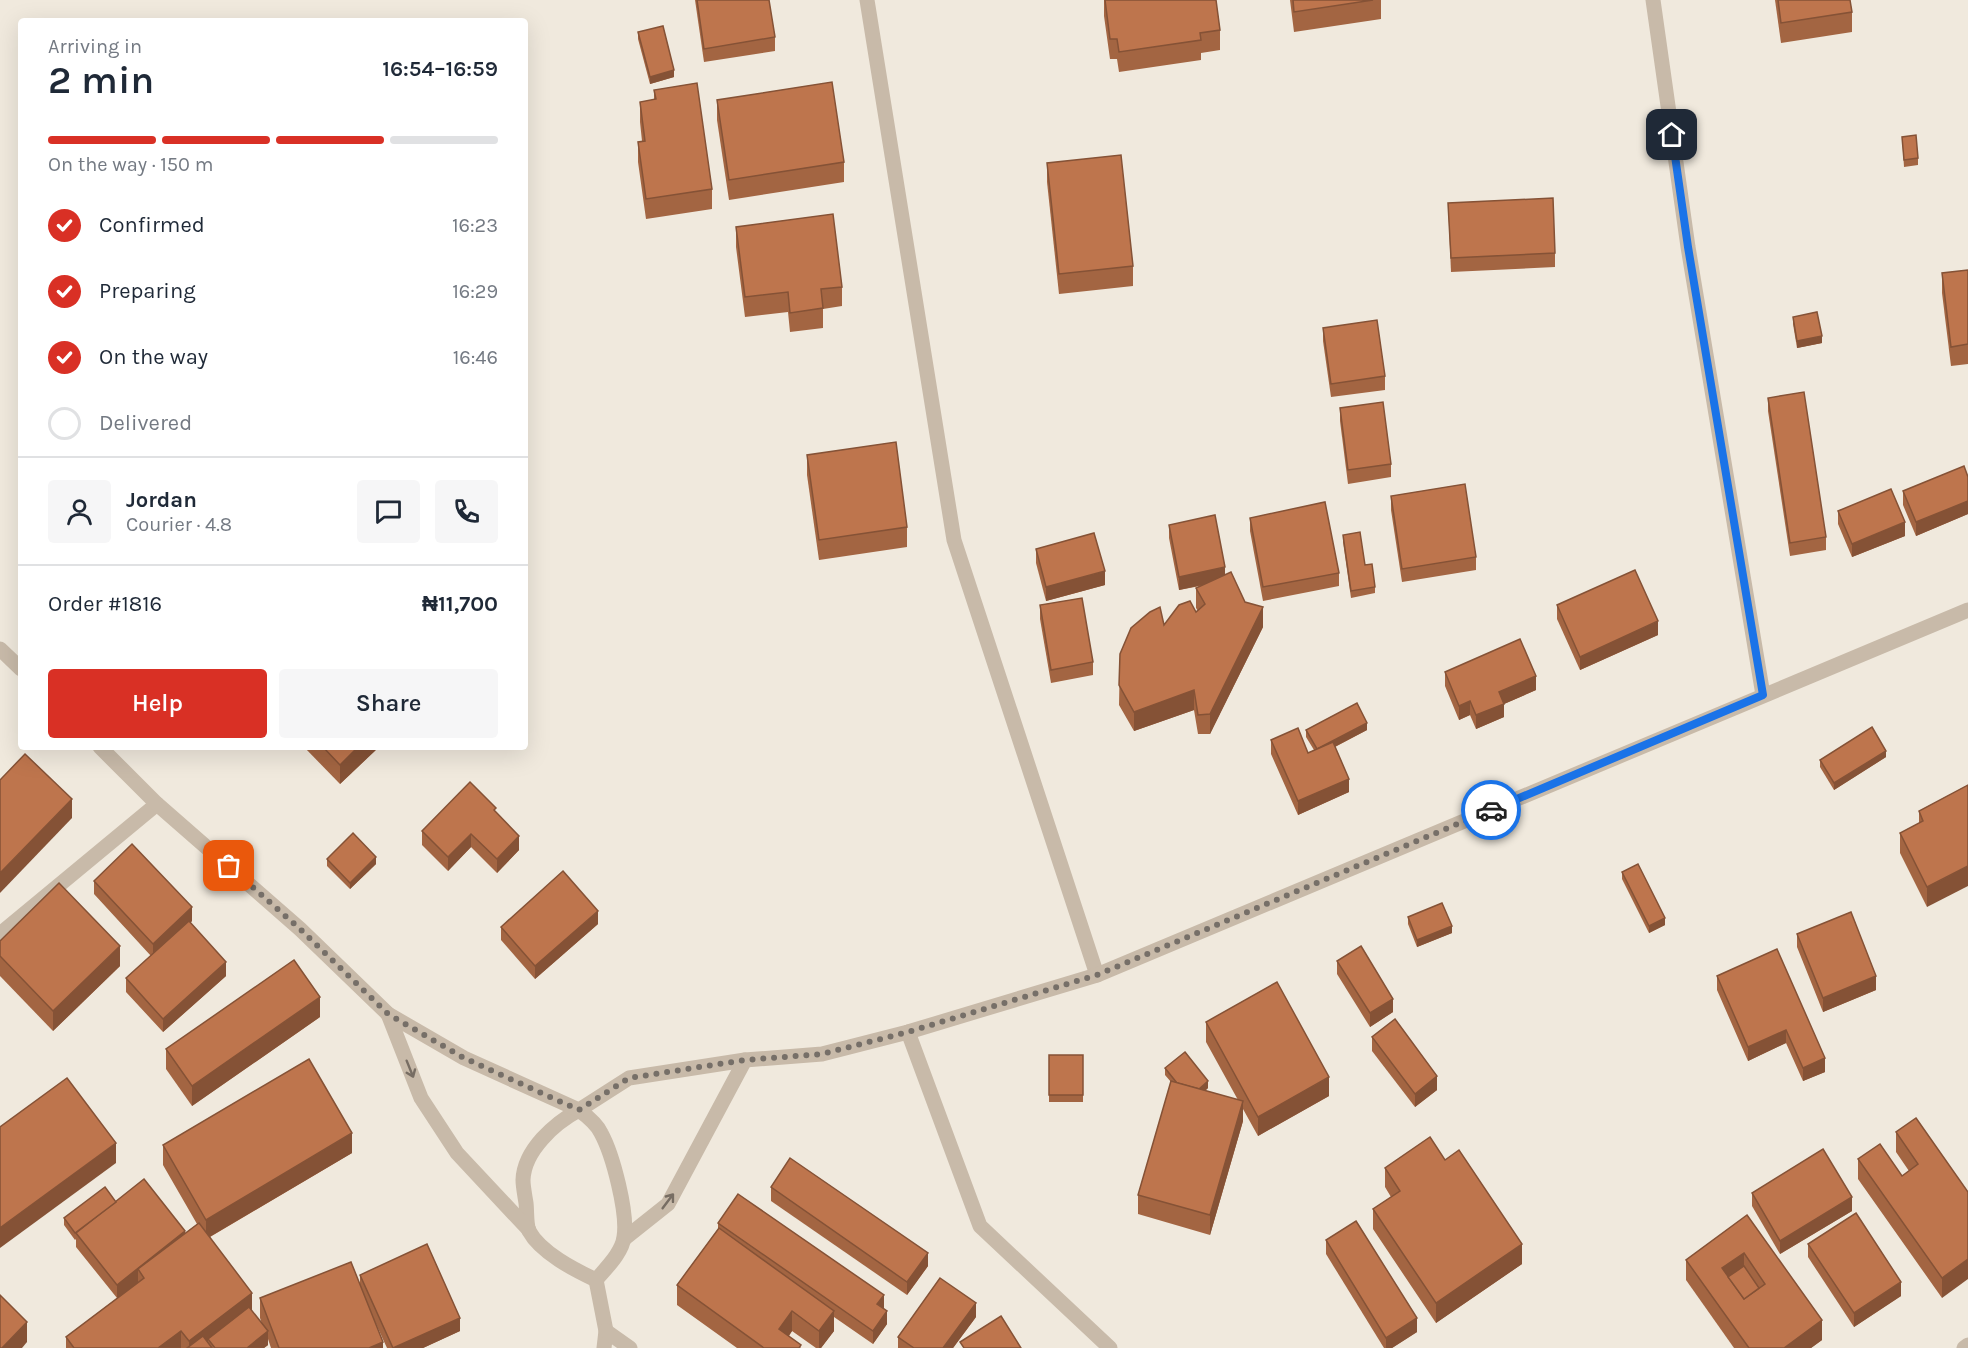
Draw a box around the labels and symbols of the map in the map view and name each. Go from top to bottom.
pin [1646,109,1697,160]
courier [1461,780,1521,840]
pin [203,840,254,891]
one-way arrow [405,1059,416,1077]
one-way arrow [661,1193,674,1209]

